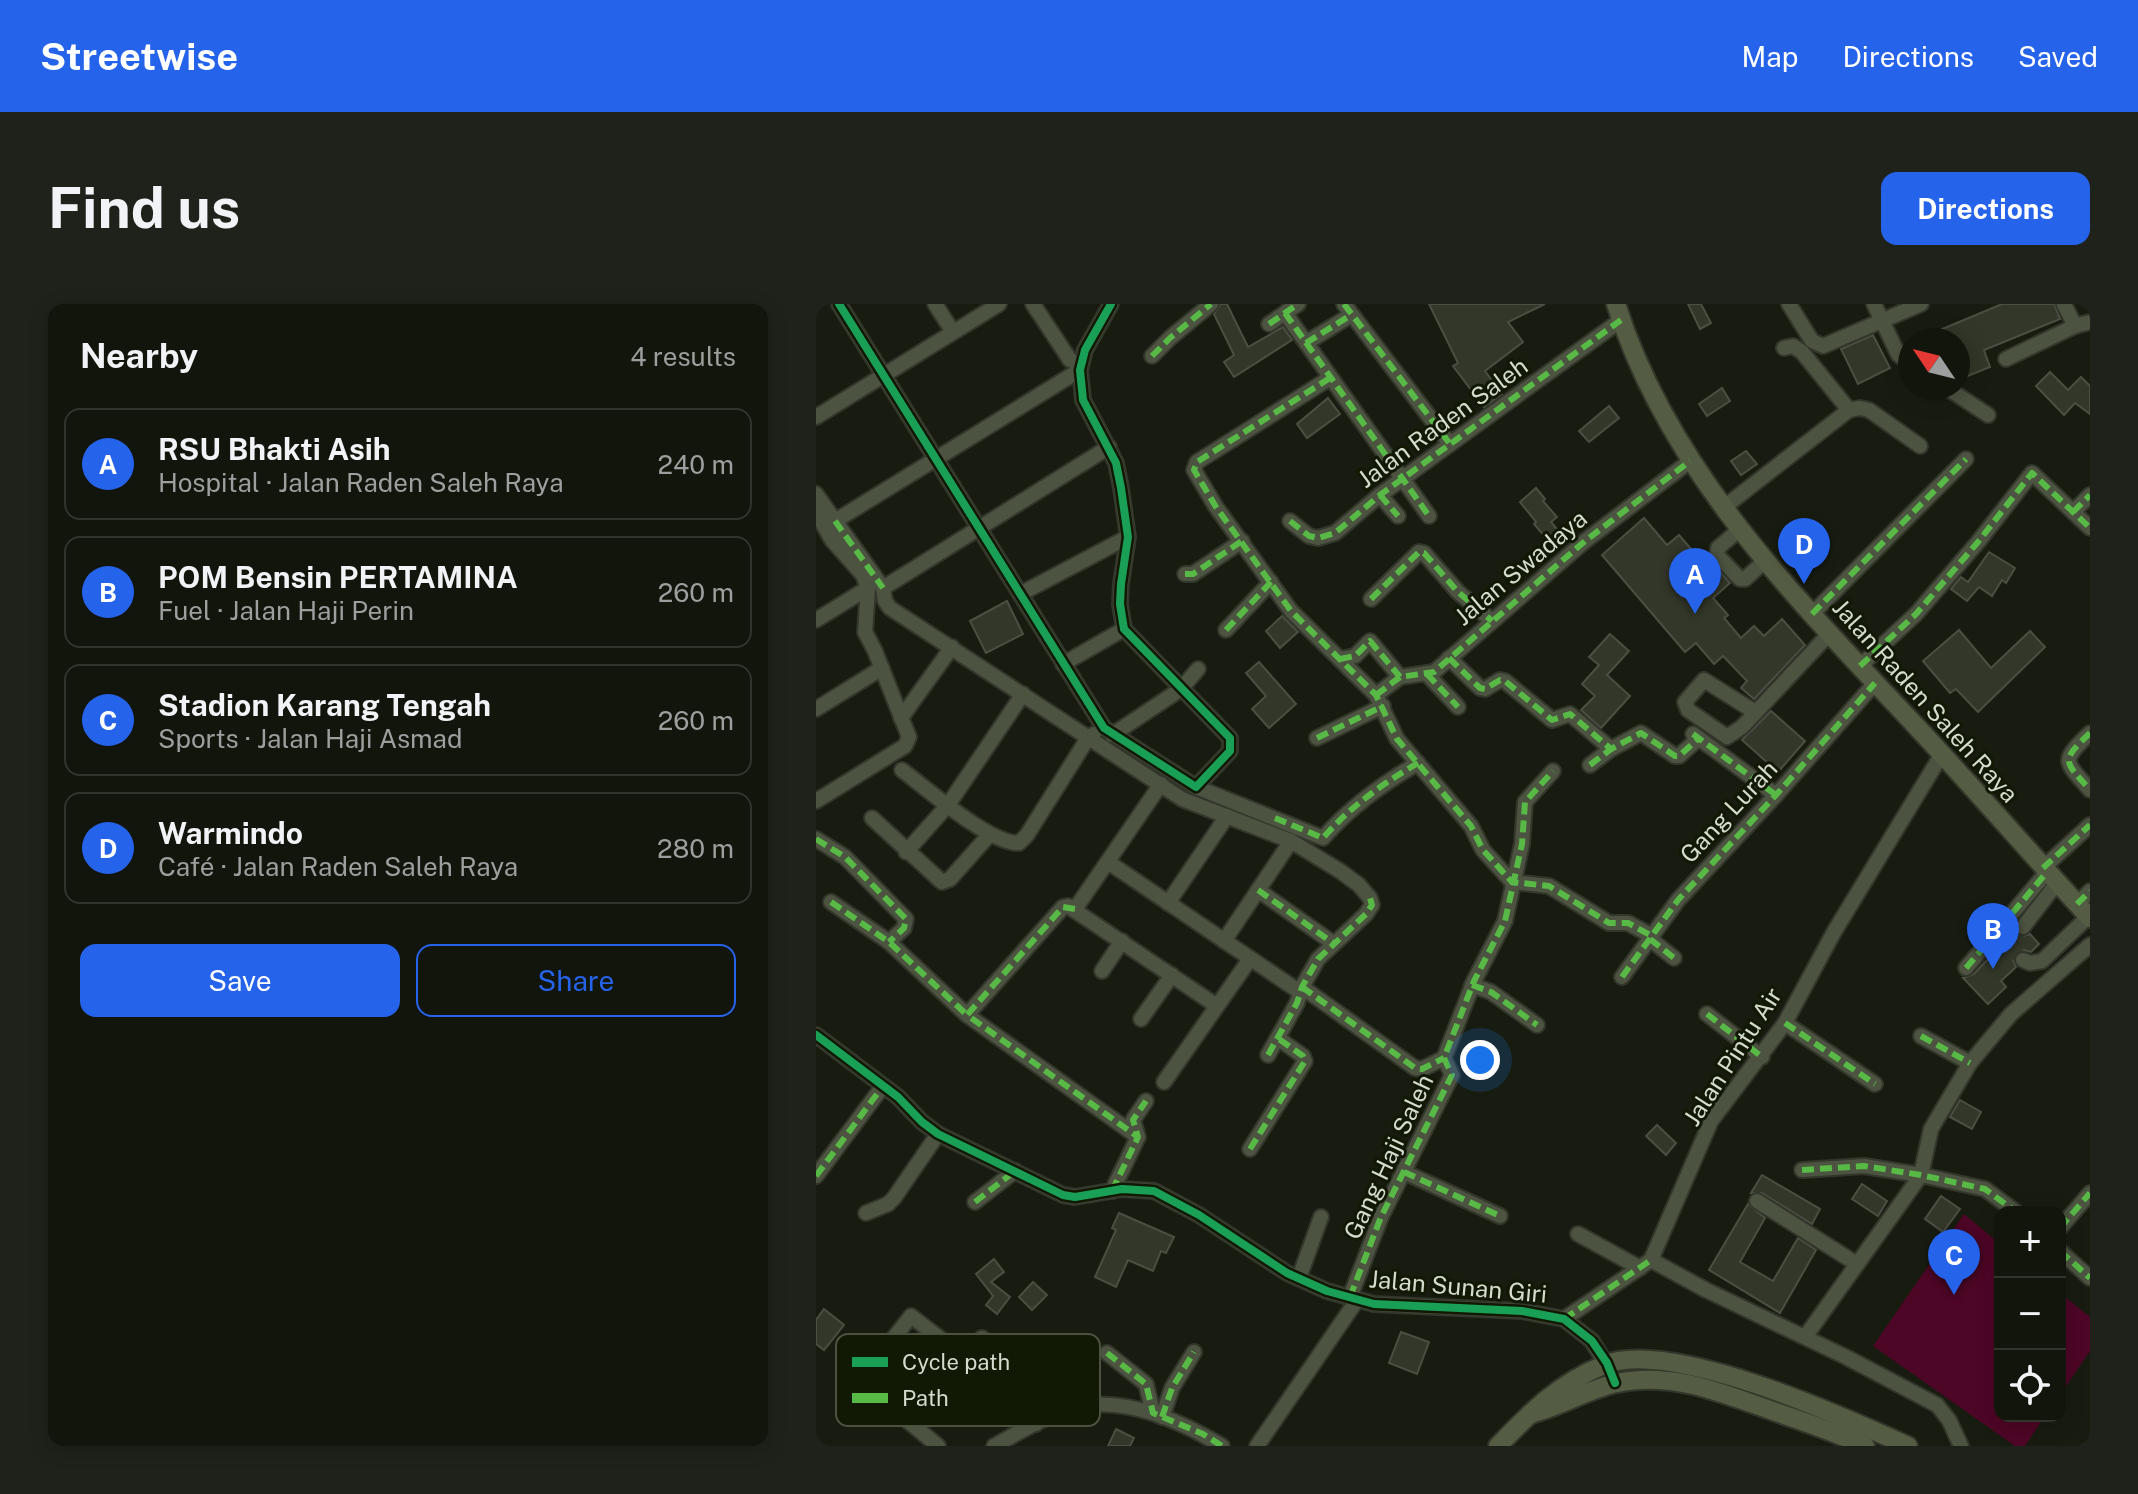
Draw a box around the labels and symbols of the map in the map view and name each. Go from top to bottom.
north arrow [1898,328,1970,400]
street label: Jalan Raden Saleh [1352,351,1533,493]
street label: Jalan Swadaya [1449,504,1592,631]
pin: D [1778,518,1830,584]
pin: A [1669,548,1721,614]
street label: Jalan Raden Saleh Raya [1827,593,2024,808]
street label: Gang Lurah [1674,754,1783,868]
pin: B [1967,903,2019,969]
street label: Jalan Pintu Air [1677,982,1787,1131]
your location [1460,1040,1500,1080]
street label: Gang Haji Saleh [1338,1070,1439,1243]
pin: C [1928,1229,1980,1295]
street label: Jalan Sunan Giri [1368,1264,1548,1308]
legend [836,1334,1100,1426]
text: Cycle path [902,1349,1010,1375]
text: Path [902,1385,949,1411]

